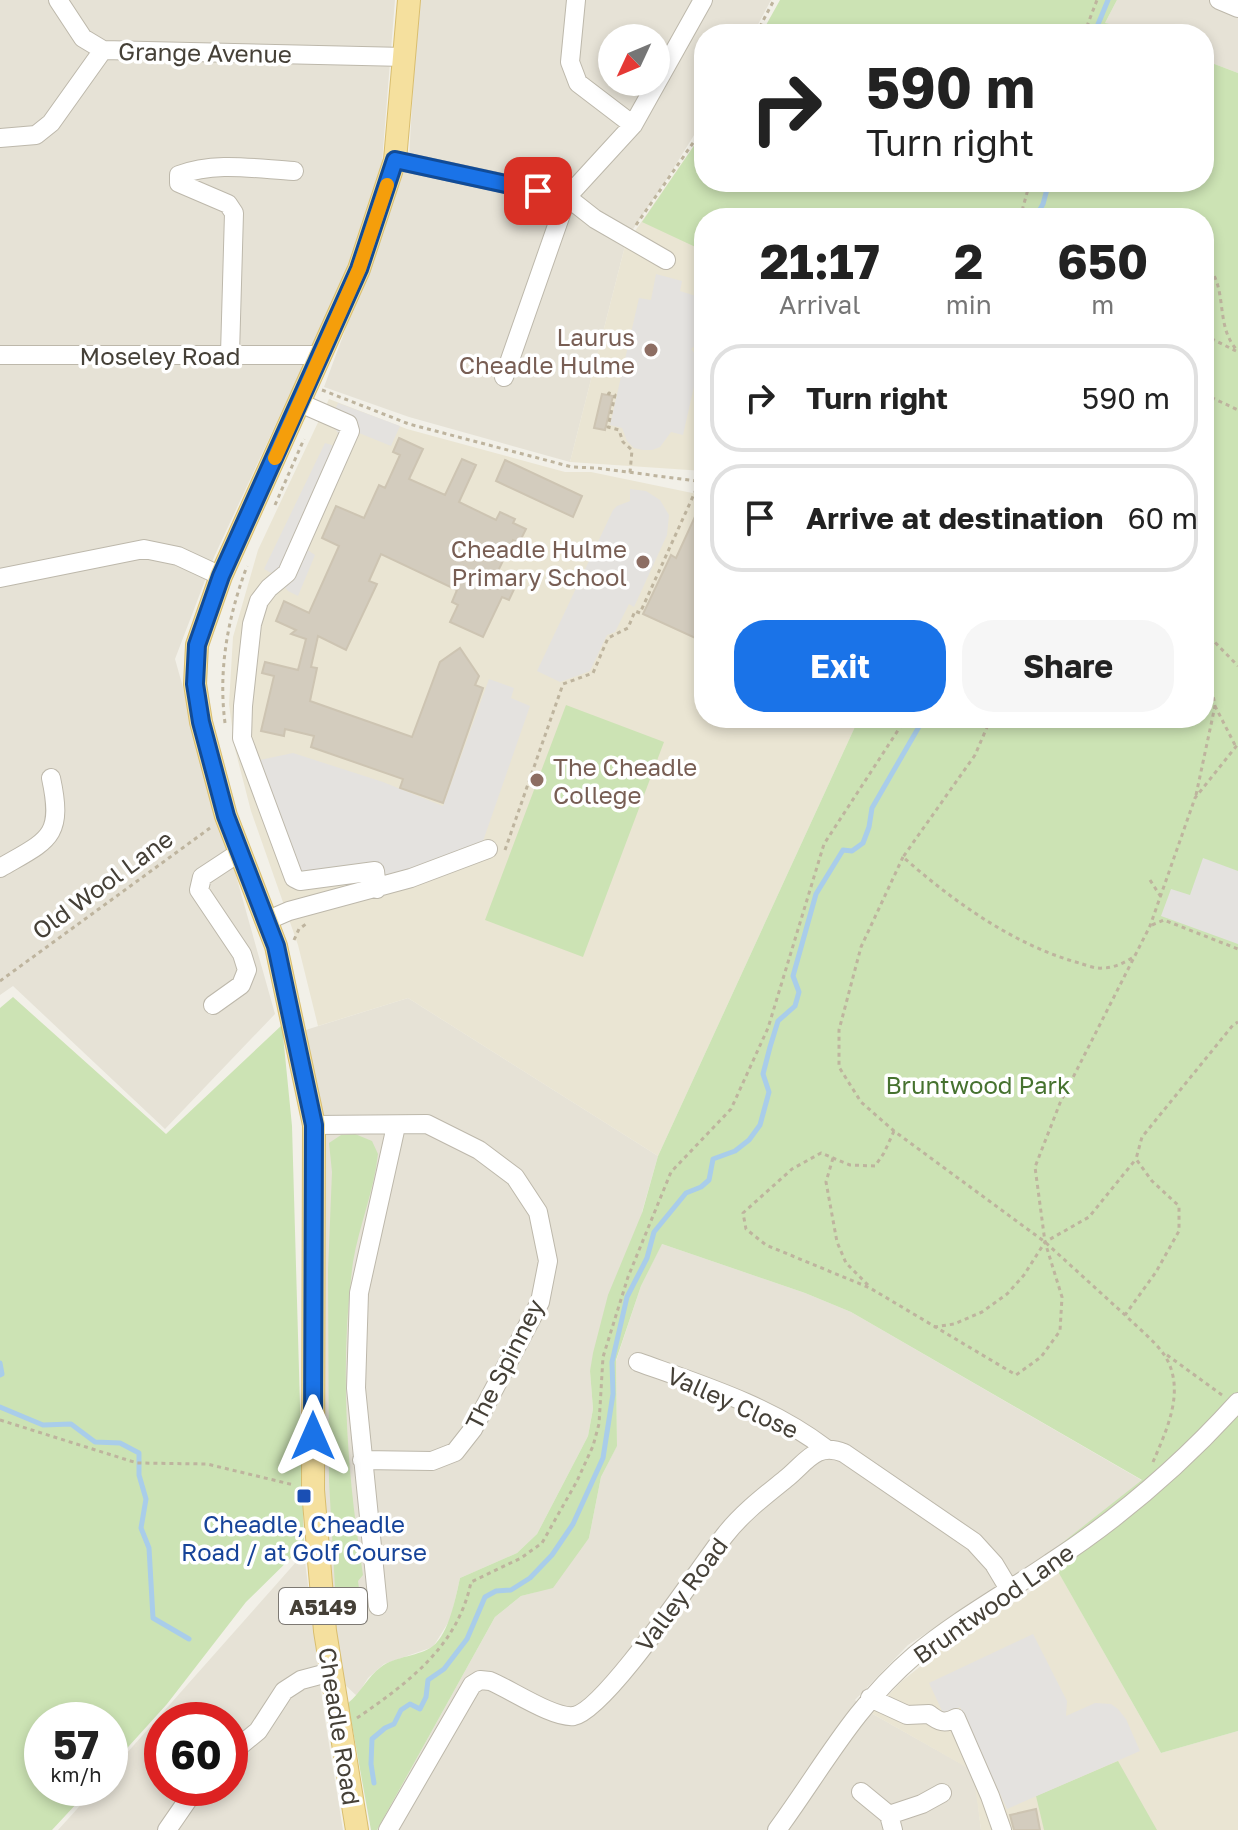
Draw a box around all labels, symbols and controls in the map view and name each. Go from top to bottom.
north arrow [598,24,670,96]
map controls [598,24,670,96]
street label: Grange Avenue [118,36,292,68]
text: 590 m [866,53,1035,120]
icon: right [734,56,838,160]
text: Turn right [866,121,1034,164]
pin [504,157,572,225]
icon: arrive [516,169,560,213]
text: 21:17 [760,232,880,290]
text: 2 [954,232,983,290]
text: 650 [1057,232,1148,290]
text: Arrival [779,289,861,320]
text: min [946,289,992,320]
text: m [1091,289,1114,320]
place label: Laurus Cheadle Hulme [459,322,635,379]
street label: Moseley Road [80,341,240,370]
marker: Laurus Cheadle Hulme [642,341,660,359]
icon: right [738,376,782,420]
text: Turn right [806,380,948,416]
text: 590 m [1082,380,1170,416]
icon: arrive [738,496,782,540]
text: Arrive at destination [806,500,1103,536]
text: 60 m [1127,500,1198,536]
place label: Cheadle Hulme Primary School [451,534,627,591]
marker: Cheadle Hulme Primary School [634,553,652,571]
button: Exit [734,620,946,712]
button: Share [962,620,1174,712]
place label: The Cheadle College [553,752,697,809]
marker: The Cheadle College [528,771,546,789]
street label: Old Wool Lane [26,823,178,945]
park label: Bruntwood Park [885,1070,1071,1099]
street label: The Spinney [459,1294,549,1434]
street label: Valley Close [663,1360,803,1444]
position arrow [271,1394,355,1478]
marker: Cheadle, Cheadle Road / at Golf Course [295,1487,313,1505]
place label: Cheadle, Cheadle Road / at Golf Course [181,1509,427,1566]
street label: Valley Road [629,1531,733,1657]
street label: Bruntwood Lane [907,1537,1079,1669]
road number: A5149 [279,1588,367,1624]
street label: Cheadle Road [313,1645,367,1807]
speed limit sign: 60 [144,1702,248,1806]
text: 57 [53,1720,99,1768]
text: km/h [51,1762,101,1786]

